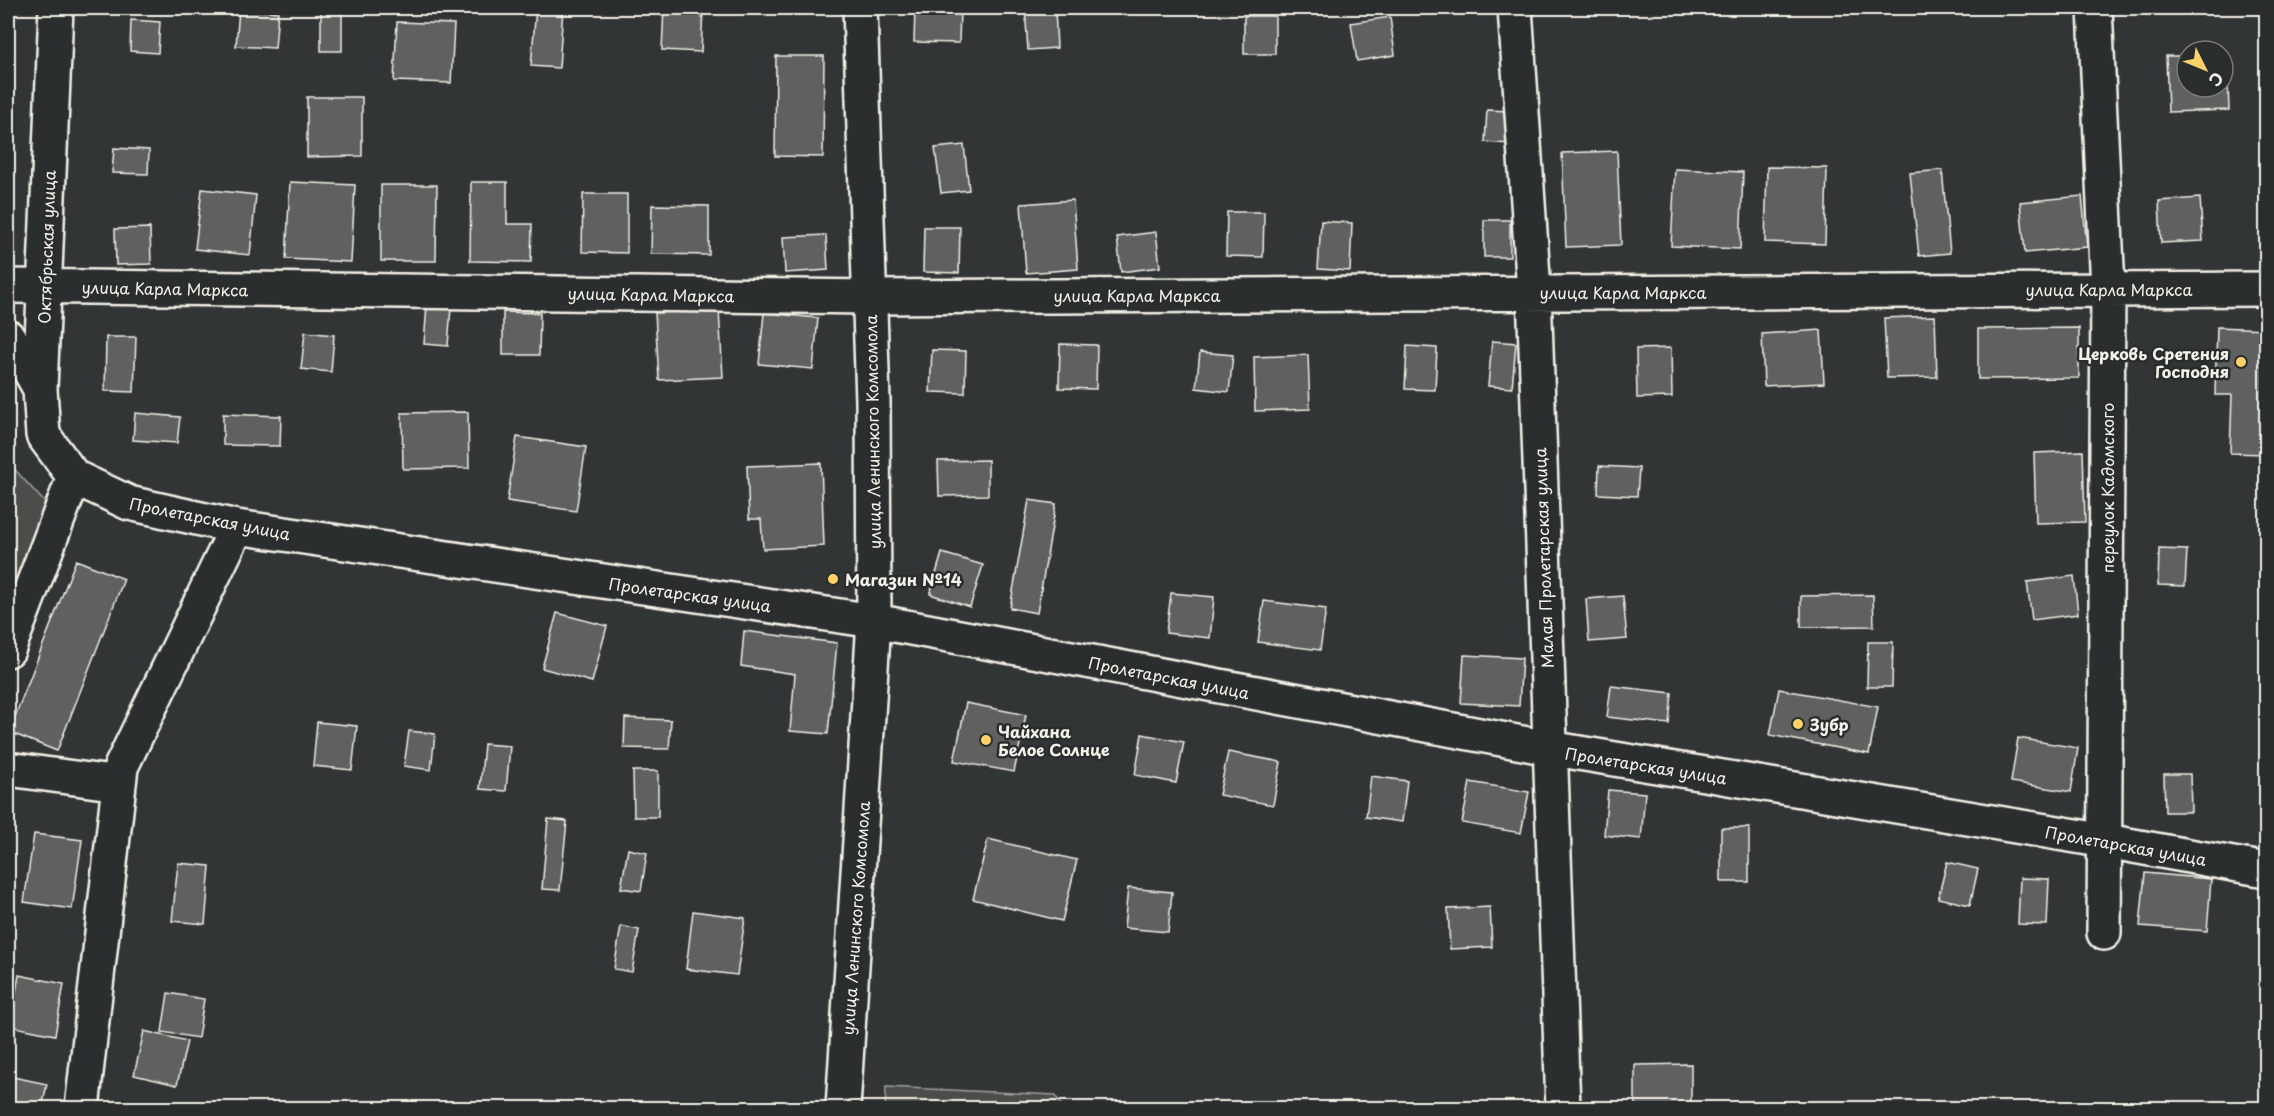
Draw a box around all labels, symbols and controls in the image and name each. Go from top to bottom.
north arrow [2175,39,2235,99]
text: С [2204,67,2230,93]
street label: Октябрьская улица [31,170,61,324]
street label: улица Карла Маркса [81,275,249,301]
street label: улица Карла Маркса [2026,277,2192,301]
street label: улица Карла Маркса [1540,280,1706,304]
street label: улица Карла Маркса [567,281,735,307]
street label: улица Карла Маркса [1054,283,1220,307]
street label: улица Ленинского Комсомола [858,315,886,549]
place label: Церковь Сретения Господня [2078,341,2229,383]
marker: Церковь Сретения Господня [2234,355,2248,369]
street label: переулок Кадомского [2095,403,2119,573]
street label: Малая Пролетарская улица [1527,447,1559,669]
street label: Пролетарская улица [128,491,292,545]
place label: Магазин №14 [845,567,962,591]
street label: Пролетарская улица [607,571,773,617]
marker: Магазин №14 [826,572,840,586]
street label: Пролетарская улица [1087,650,1251,704]
place label: Зубр [1809,712,1849,736]
marker: Зубр [1791,717,1805,731]
place label: Чайхана Белое Солнце [998,719,1110,761]
marker: Чайхана Белое Солнце [979,733,993,747]
street label: Пролетарская улица [1563,740,1729,790]
street label: улица Ленинского Комсомола [835,800,875,1036]
street label: Пролетарская улица [2043,819,2209,871]

